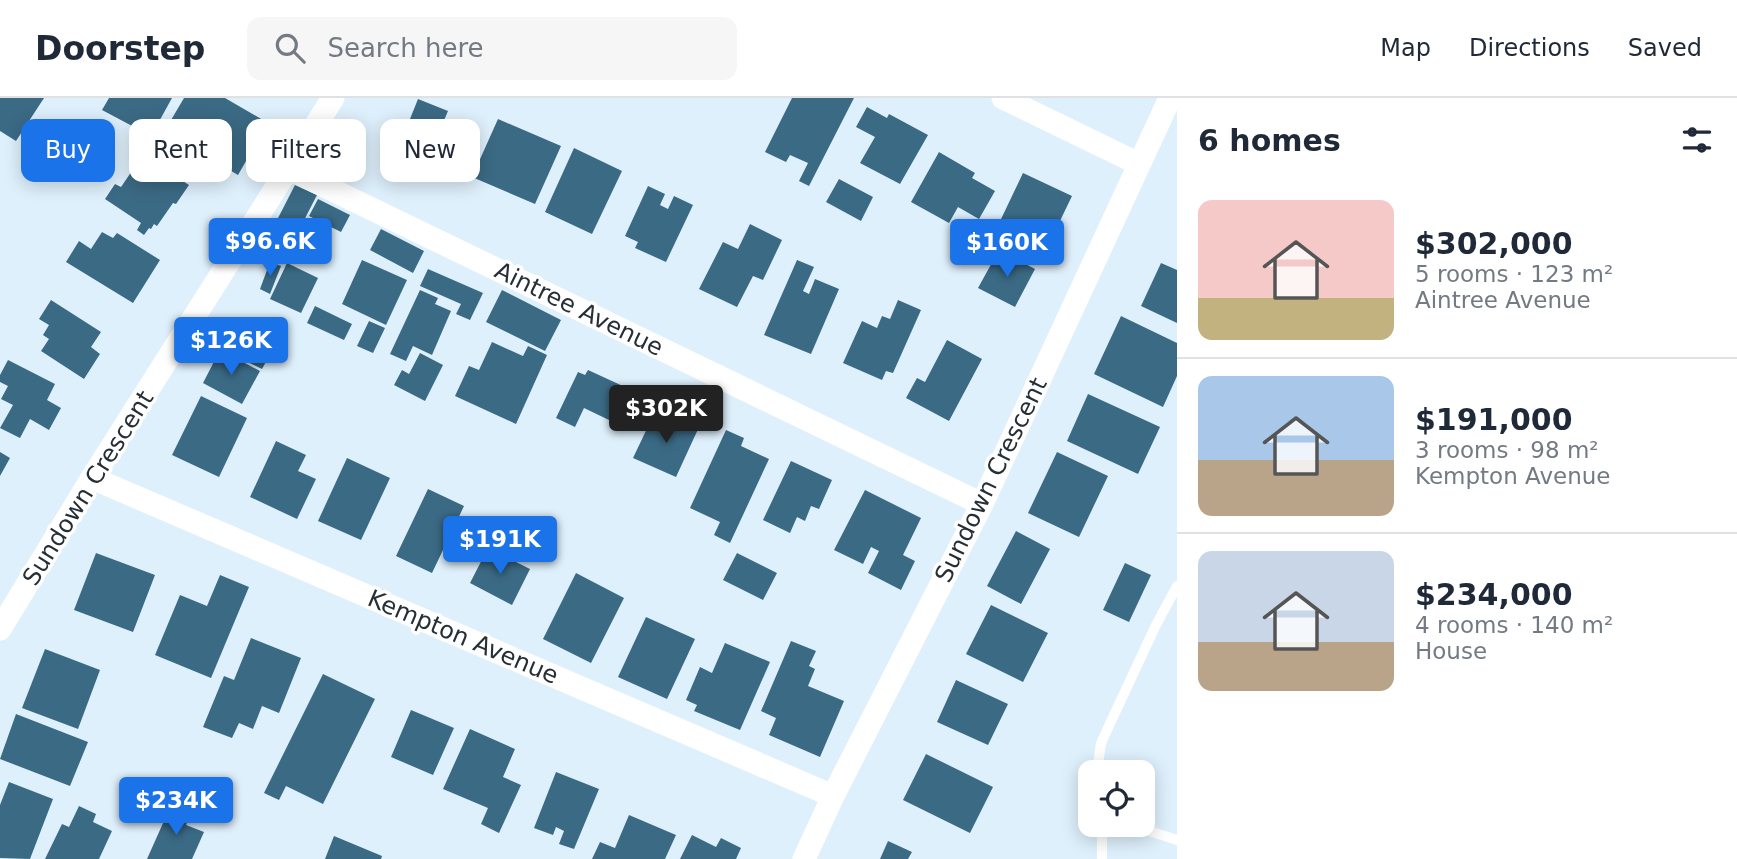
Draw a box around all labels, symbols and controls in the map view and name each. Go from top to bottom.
search box [247,17,737,80]
text: Doorstep [35,29,205,68]
icon: search [271,29,309,67]
text: Search here [327,33,484,63]
text: Map [1380,34,1431,62]
text: Directions [1469,34,1590,62]
text: Saved [1628,34,1702,62]
chip: Buy [21,119,115,182]
chip: Rent [129,119,232,182]
chip: Filters [246,119,366,182]
chip: New [380,119,480,182]
icon: filters [1678,121,1716,159]
text: 6 homes [1198,123,1341,158]
pin: $96.6K [213,218,327,278]
pin: $160K [958,220,1056,279]
text: $302,000 [1415,226,1573,261]
text: $96.6K [225,228,315,254]
icon: home [1254,228,1338,312]
text: $160K [966,229,1048,255]
street label: Aintree Avenue [490,256,668,362]
text: 5 rooms · 123 m² [1415,261,1613,287]
text: Aintree Avenue [1415,287,1591,313]
pin: $126K [182,317,280,377]
text: $126K [190,327,272,353]
street label: Sundown Crescent [929,373,1053,587]
street label: Sundown Crescent [17,386,159,590]
pin: $302K [617,386,715,445]
text: $302K [625,395,707,421]
text: $191,000 [1415,402,1573,437]
icon: home [1254,404,1338,488]
text: 3 rooms · 98 m² [1415,437,1599,463]
text: Kempton Avenue [1415,463,1611,489]
pin: $191K [451,517,549,576]
text: $191K [459,526,541,552]
text: $234,000 [1415,577,1573,612]
icon: home [1254,579,1338,663]
street label: Kempton Avenue [364,584,562,690]
text: 4 rooms · 140 m² [1415,612,1613,638]
text: House [1415,638,1487,664]
map controls [1078,760,1155,837]
button: locate [1078,760,1155,837]
pin: $234K [127,778,225,837]
text: $234K [135,787,217,813]

